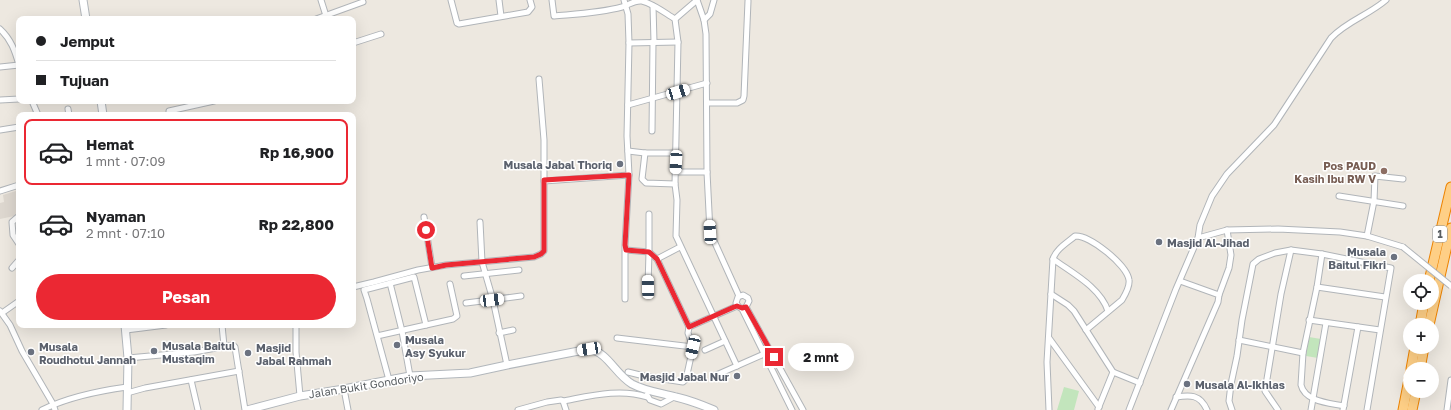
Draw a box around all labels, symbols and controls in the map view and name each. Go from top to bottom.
text: Jemput [60,32,115,50]
text: Tujuan [60,71,109,89]
car [665,83,691,101]
icon: car [38,134,74,170]
text: Hemat [86,135,134,153]
text: Rp 16,900 [260,143,334,161]
car [669,150,683,174]
text: 1 mnt · 07:09 [86,153,165,169]
place label: Musala Jabal Thoriq [504,158,612,171]
marker: Musala Jabal Thoriq [615,159,625,169]
place label: Pos PAUD Kasih Ibu RW V [1294,159,1376,185]
marker: Pos PAUD Kasih Ibu RW V [1379,166,1389,176]
icon: car [38,206,74,242]
text: Nyaman [86,207,145,225]
text: Rp 22,800 [258,215,334,233]
car [703,220,717,244]
route start [417,221,435,239]
text: 2 mnt · 07:10 [86,225,165,241]
road number: 1 [1433,226,1447,242]
place label: Masjid Al-Jihad [1167,236,1249,249]
marker: Masjid Al-Jihad [1154,237,1164,247]
place label: Musala Baitul Fikri [1328,245,1386,271]
marker: Musala Baitul Fikri [1389,252,1399,262]
button: Pesan [36,274,336,320]
map controls [1403,274,1439,398]
button: locate [1403,274,1439,310]
car [642,275,654,299]
car [479,293,505,307]
button: + [1403,318,1439,354]
place label: Musala Asy Syukur [405,333,466,359]
car [684,334,702,360]
place label: Musala Baitul Mustaqim [162,339,236,365]
place label: Musala Roudhotul Jannah [39,340,136,366]
marker: Musala Asy Syukur [392,340,402,350]
place label: Masjid Jabal Rahmah [256,341,332,367]
car [576,341,602,357]
callout: 2 mnt [788,343,854,371]
marker: Musala Baitul Mustaqim [149,346,159,356]
marker: Musala Roudhotul Jannah [26,347,36,357]
marker: Masjid Jabal Rahmah [243,348,253,358]
route end [765,348,783,366]
text: 2 mnt [803,349,839,365]
button: − [1403,362,1439,398]
street label: Jalan Bukit Gondoriyo [308,369,425,401]
place label: Masjid Jabal Nur [640,370,730,383]
marker: Masjid Jabal Nur [732,371,742,381]
place label: Musala Al-Ikhlas [1195,378,1285,391]
marker: Musala Al-Ikhlas [1182,379,1192,389]

